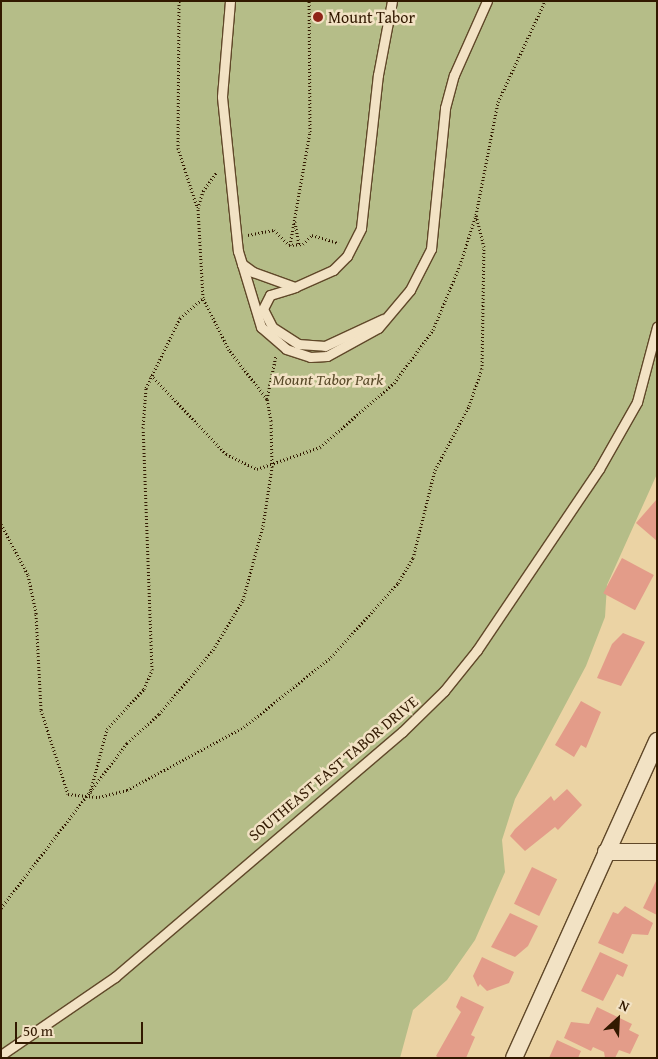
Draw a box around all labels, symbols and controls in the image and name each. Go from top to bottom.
place label: Mount Tabor [328,7,415,27]
marker: Mount Tabor [312,11,324,23]
park label: Mount Tabor Park [273,369,383,389]
street label: SOUTHEAST EAST TABOR DRIVE [244,691,422,845]
north arrow [593,994,643,1044]
text: N [616,994,633,1016]
scale bar [18,1012,145,1044]
text: 50 m [23,1020,53,1041]

